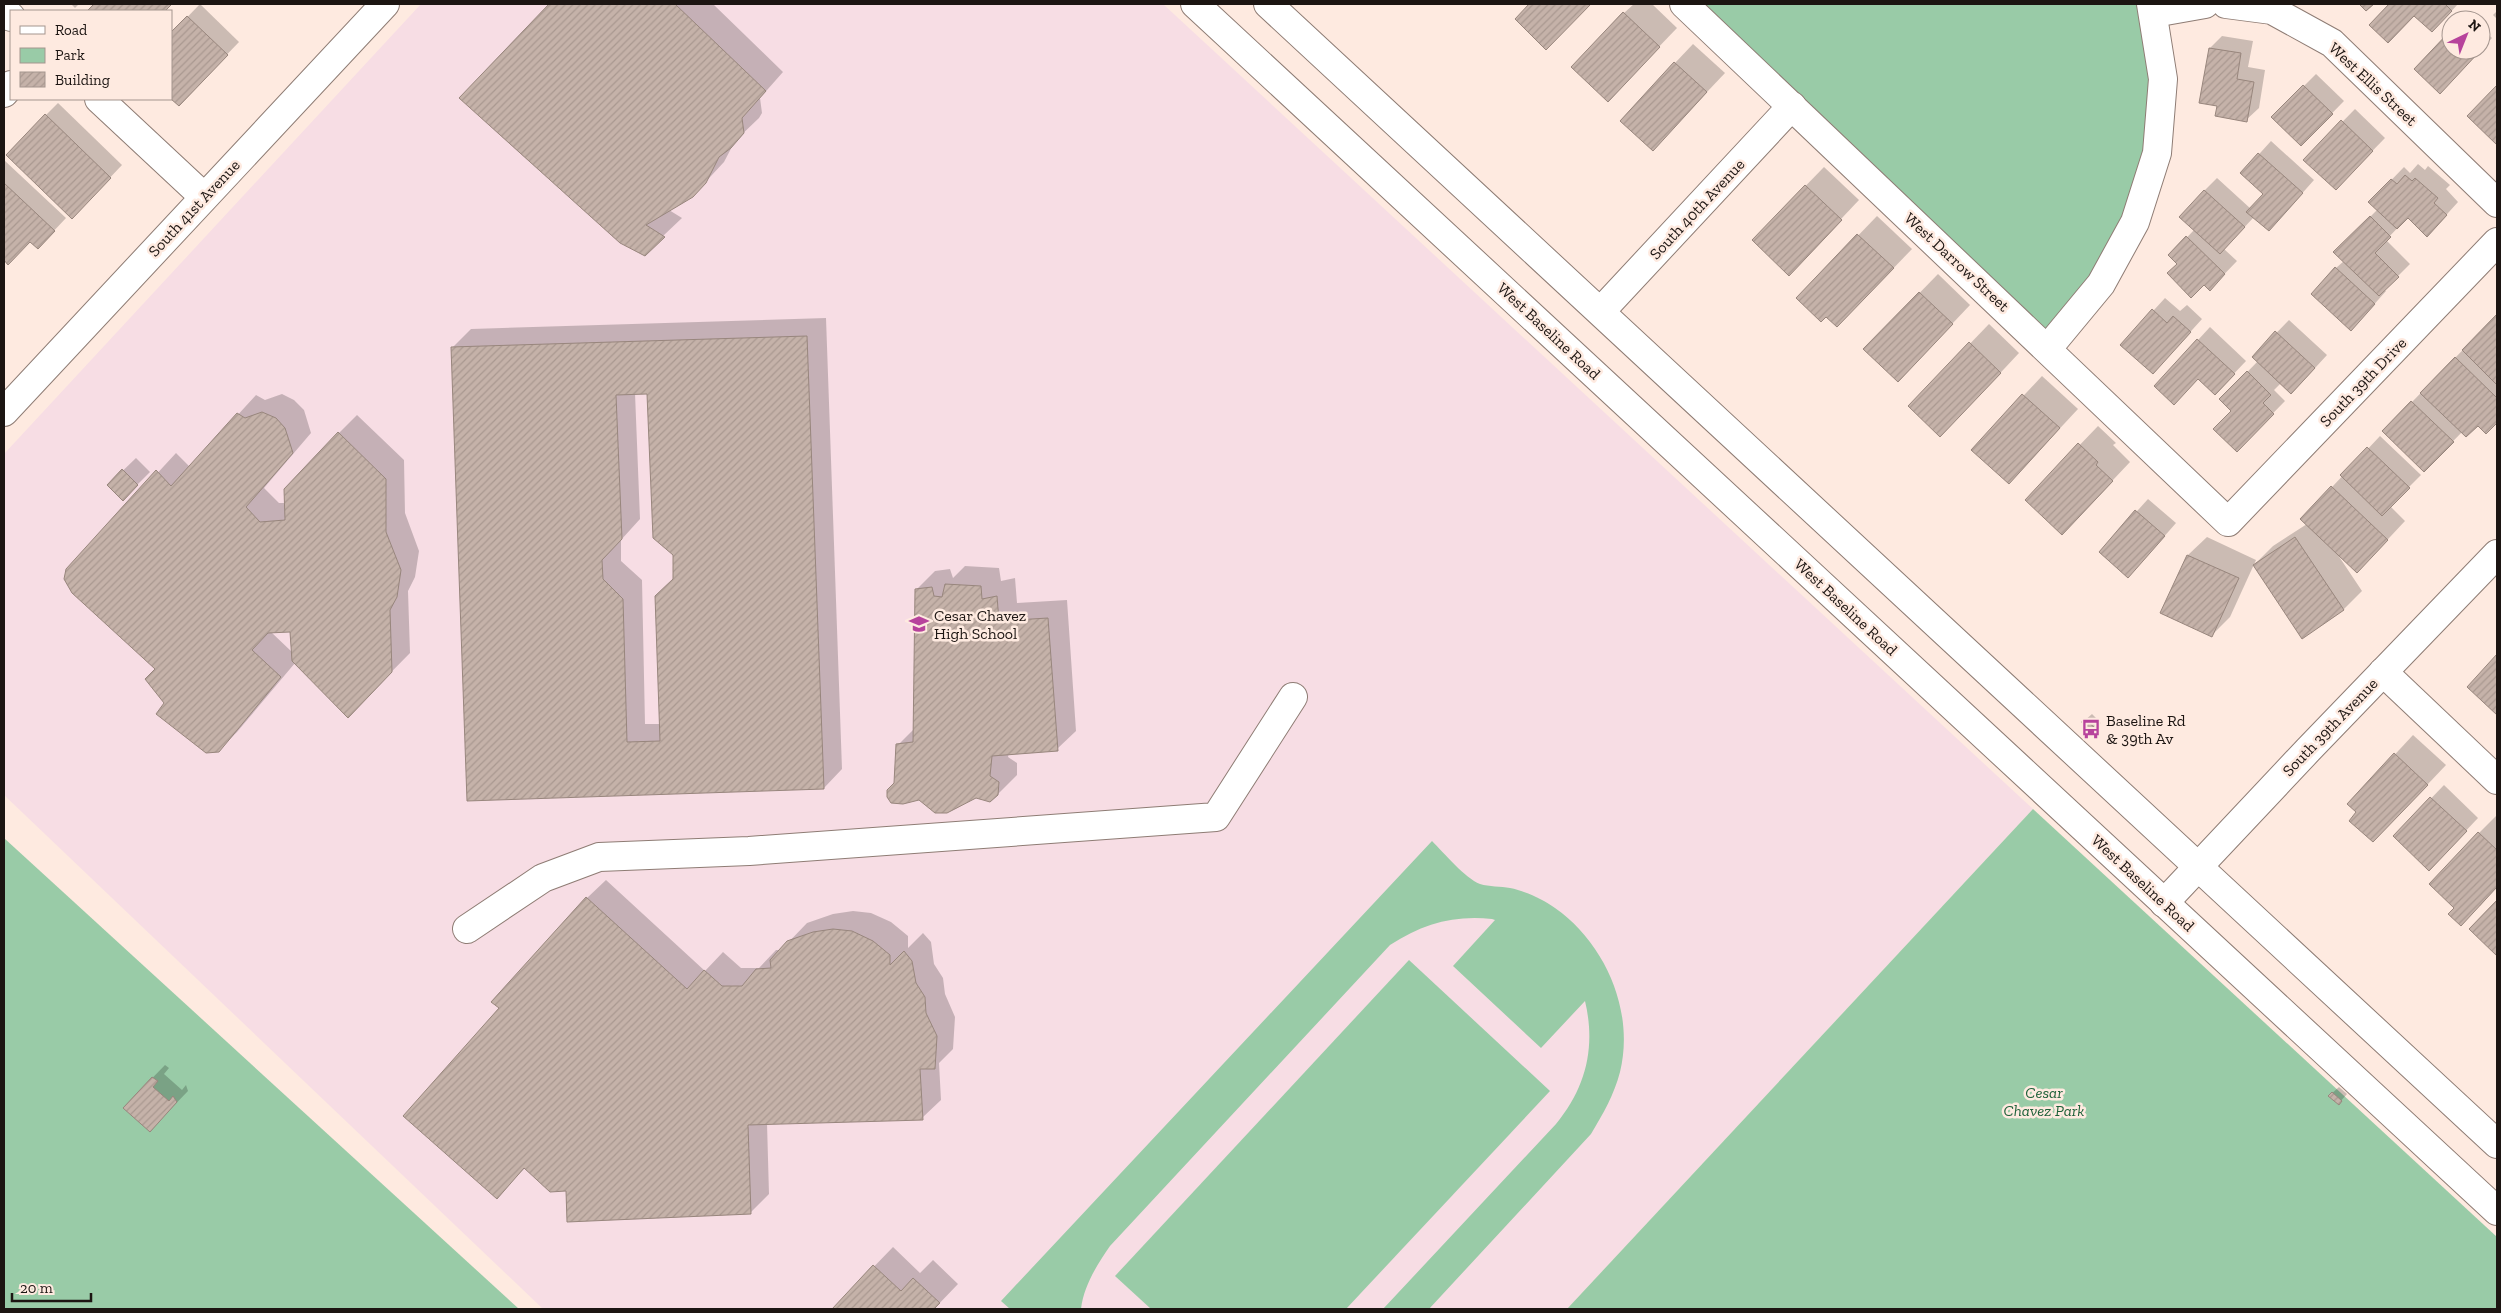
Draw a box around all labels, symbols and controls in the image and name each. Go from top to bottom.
legend [10,10,172,100]
north arrow [2441,10,2491,60]
text: N [2465,16,2484,36]
text: Road [55,21,88,39]
street label: West Ellis Street [2325,38,2421,130]
text: Park [55,46,85,64]
text: Building [55,71,110,89]
street label: South 40th Avenue [1646,155,1748,263]
street label: South 41st Avenue [144,156,244,260]
street label: West Darrow Street [1901,209,2013,316]
street label: West Baseline Road [1494,278,1605,384]
street label: South 39th Drive [2316,334,2410,430]
street label: West Baseline Road [1791,554,1902,660]
place label: Cesar Chavez High School [934,606,1026,643]
school or university icon: Cesar Chavez High School [908,613,930,635]
street label: South 39th Avenue [2278,674,2382,780]
place label: Baseline Rd & 39th Av [2106,711,2186,748]
bus stop icon: Baseline Rd & 39th Av [2080,718,2102,740]
street label: West Baseline Road [2088,830,2199,936]
park label: Cesar Chavez Park [2004,1083,2084,1120]
scale bar [12,1270,91,1302]
text: 20 m [20,1279,53,1297]

